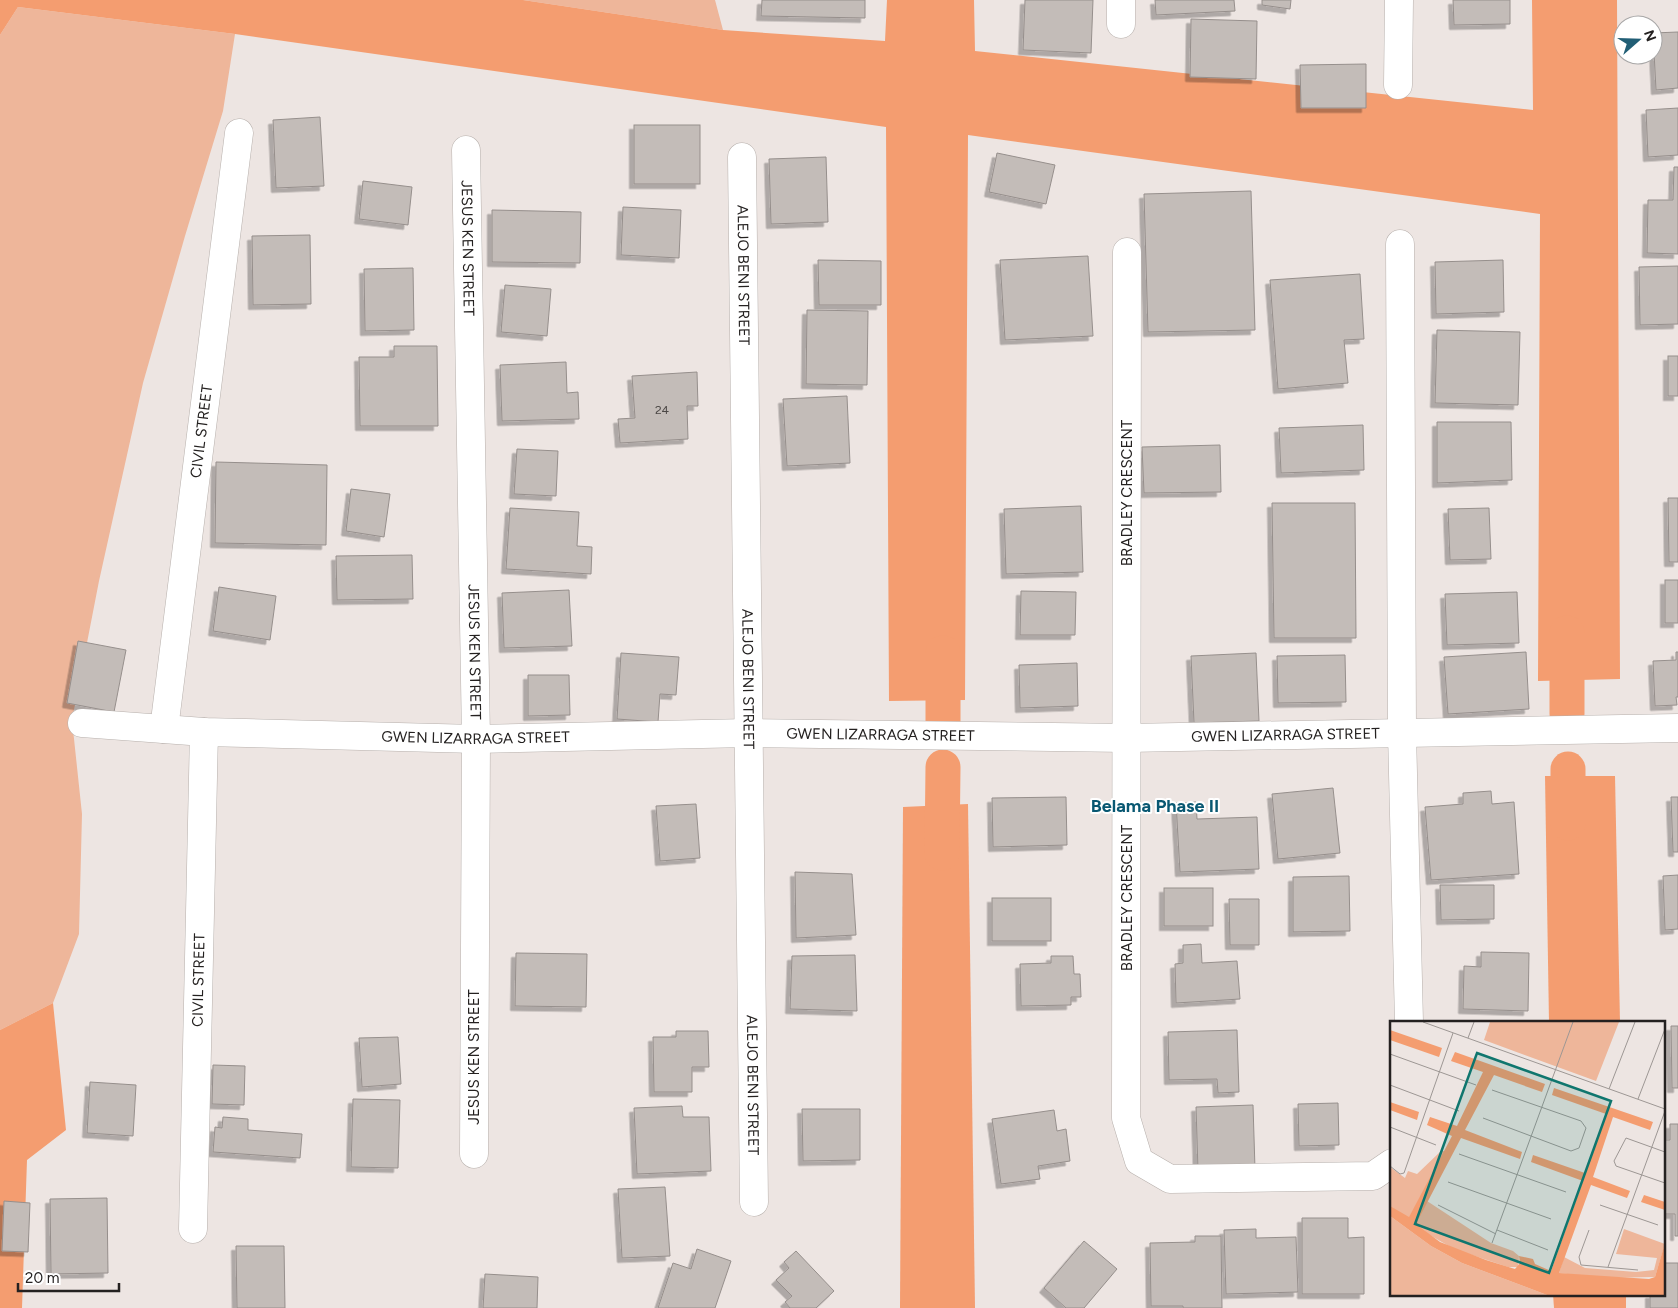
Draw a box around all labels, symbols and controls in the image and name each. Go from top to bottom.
north arrow [1613,15,1663,65]
text: N [1640,28,1660,44]
street label: JESUS KEN STREET [458,180,478,317]
street label: ALEJO BENI STREET [734,205,753,346]
street label: CIVIL STREET [187,383,216,479]
house number: 24 [655,403,670,417]
street label: BRADLEY CRESCENT [1118,419,1136,566]
street label: JESUS KEN STREET [464,584,485,721]
street label: ALEJO BENI STREET [738,609,758,750]
street label: GWEN LIZARRAGA STREET [1191,724,1381,746]
street label: GWEN LIZARRAGA STREET [786,725,976,745]
street label: GWEN LIZARRAGA STREET [381,728,571,748]
district label: Belama Phase II [1091,795,1219,817]
street label: BRADLEY CRESCENT [1118,824,1136,971]
street label: CIVIL STREET [188,932,209,1027]
street label: JESUS KEN STREET [465,988,483,1125]
street label: ALEJO BENI STREET [743,1015,762,1156]
inset map [1390,1021,1666,1296]
scale bar [18,1260,119,1292]
text: 20 m [25,1269,59,1287]

